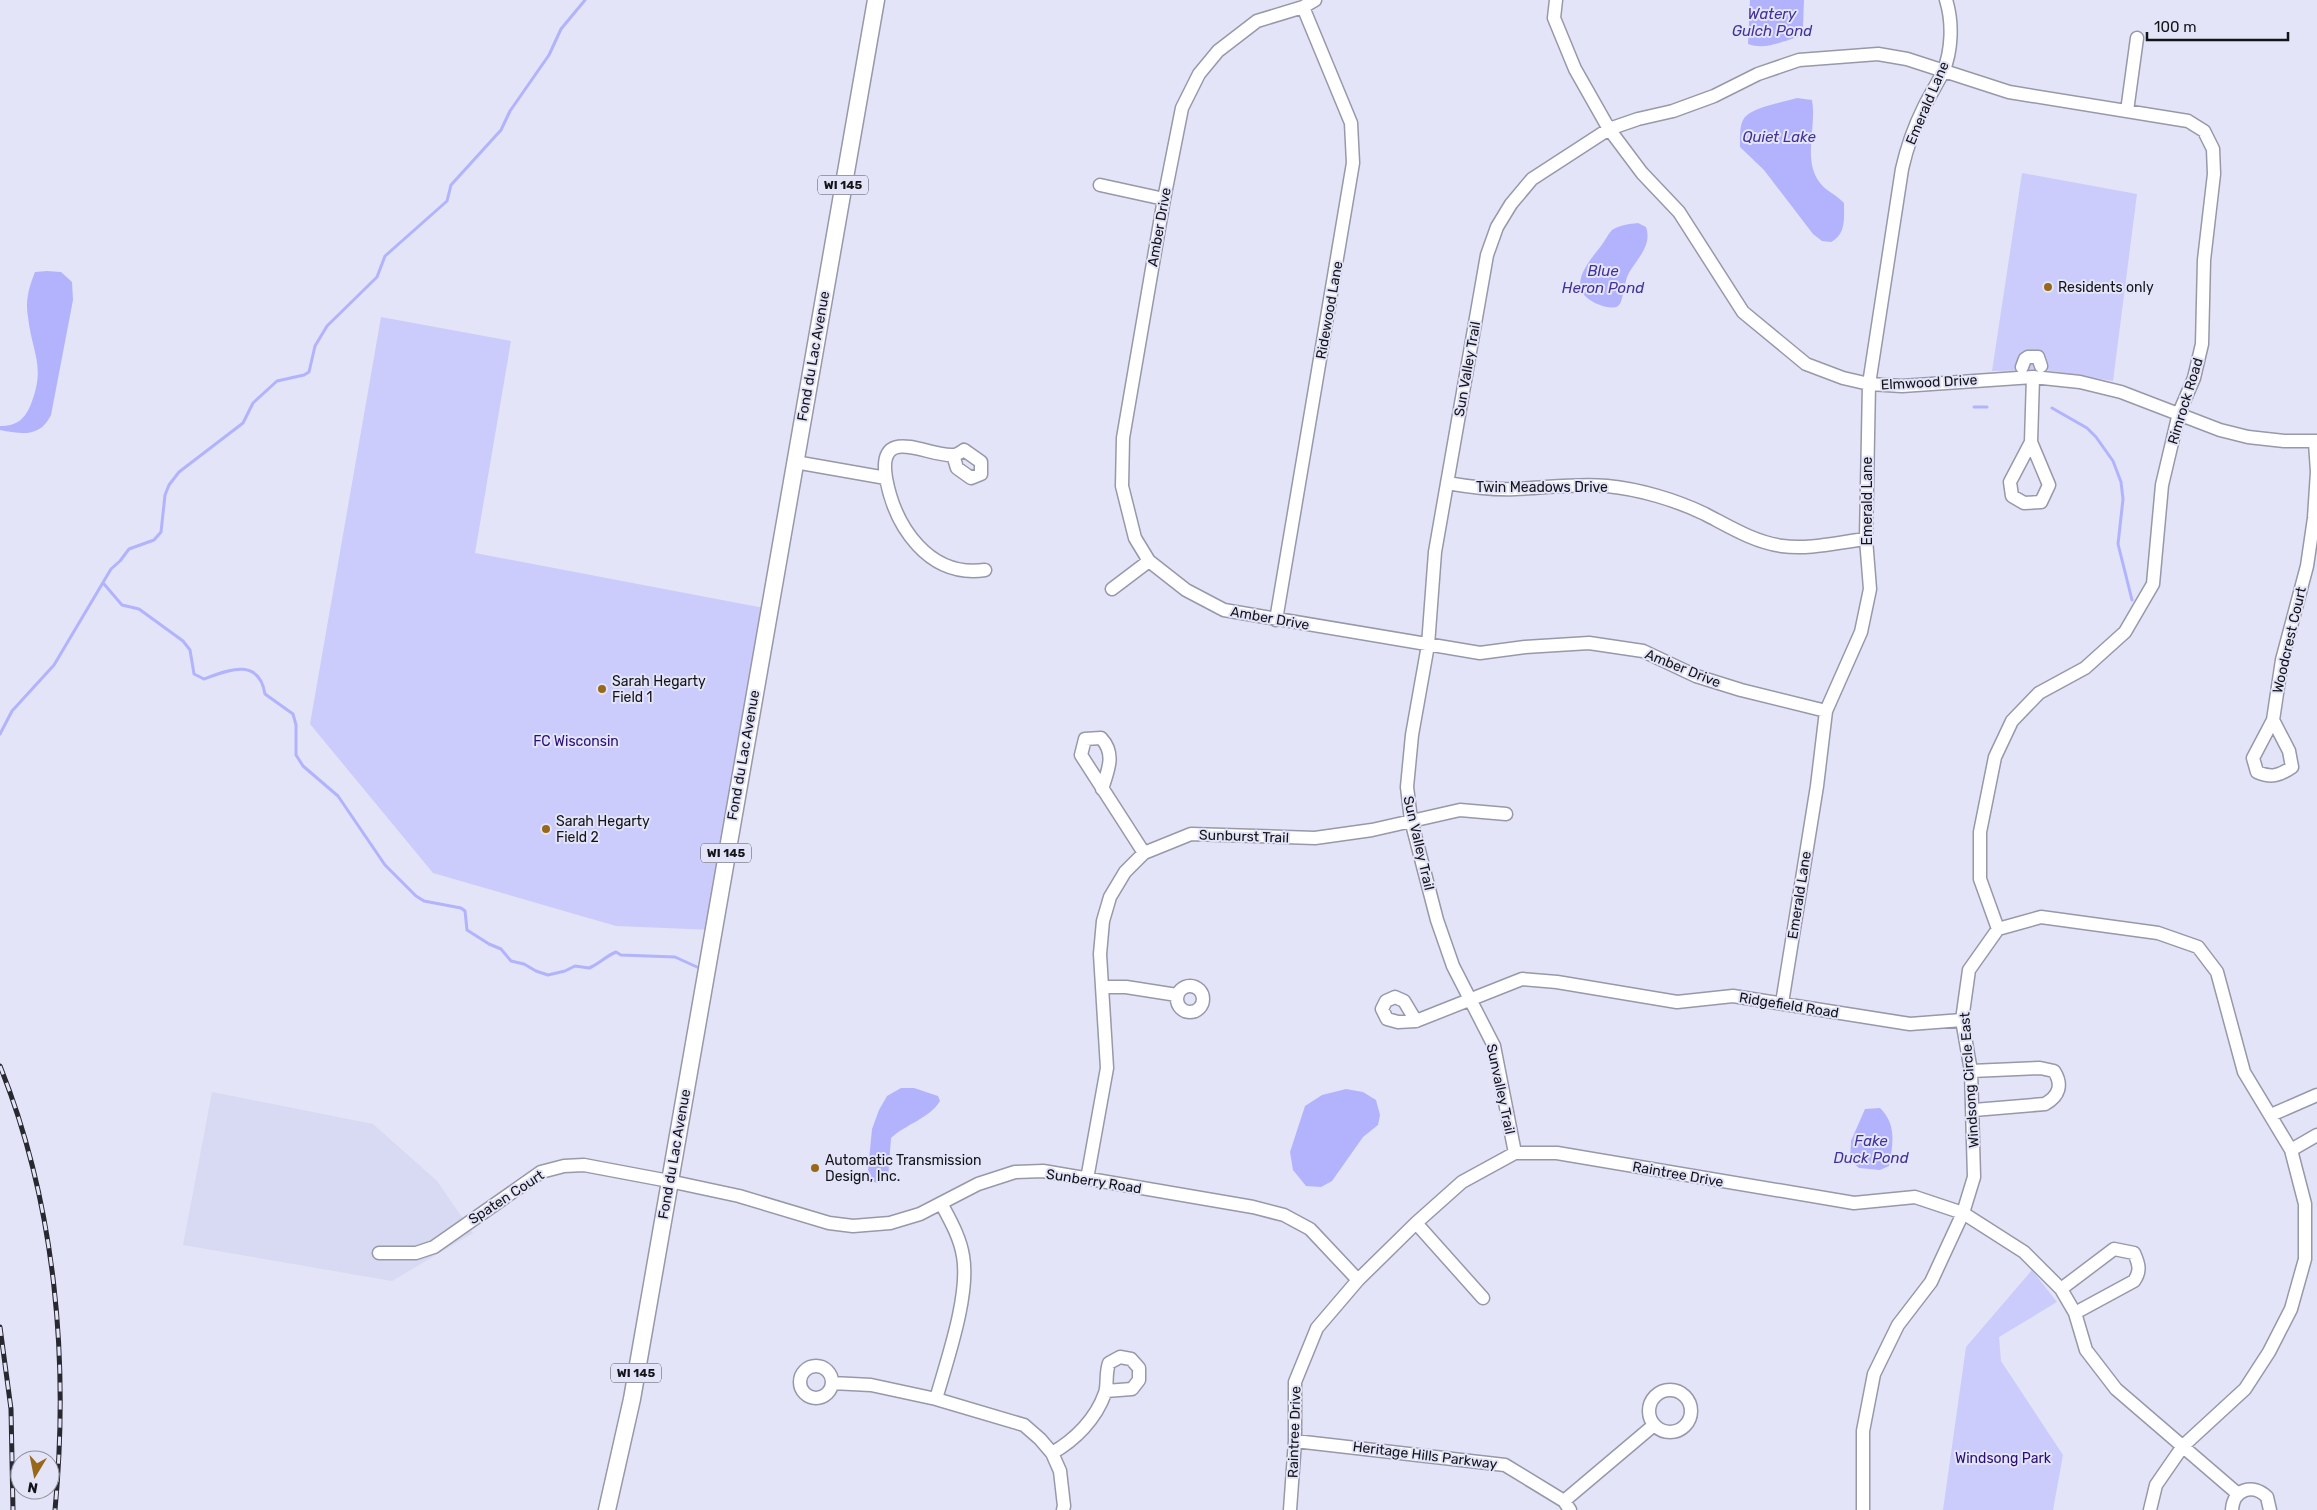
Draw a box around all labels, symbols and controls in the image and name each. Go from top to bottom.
water label: Watery Gulch Pond [1732,5,1813,40]
scale bar [2147,10,2288,42]
text: 100 m [2154,18,2196,36]
street label: Emerald Lane [1902,59,1953,147]
water label: Quiet Lake [1742,128,1816,146]
road number: WI 145 [818,176,868,194]
street label: Amber Drive [1144,186,1175,268]
street label: Ridewood Lane [1312,260,1347,360]
water label: Blue Heron Pond [1562,262,1645,297]
place label: Residents only [2058,279,2154,296]
marker: Residents only [2042,281,2054,293]
street label: Fond du Lac Avenue [794,289,833,423]
street label: Sun Valley Trail [1451,320,1484,418]
street label: Rimrock Road [2164,356,2207,447]
street label: Elmwood Drive [1880,371,1978,394]
street label: Emerald Lane [1859,456,1876,545]
street label: Twin Meadows Drive [1476,479,1608,496]
street label: Woodcrest Court [2269,585,2310,695]
street label: Amber Drive [1229,603,1311,634]
street label: Amber Drive [1642,646,1723,691]
place label: Sarah Hegarty Field 1 [612,673,706,706]
marker: Sarah Hegarty Field 1 [596,683,608,695]
street label: Fond du Lac Avenue [724,688,763,822]
park label: FC Wisconsin [533,733,619,750]
street label: Sun Valley Trail [1399,794,1438,892]
place label: Sarah Hegarty Field 2 [556,813,650,846]
marker: Sarah Hegarty Field 2 [540,823,552,835]
street label: Sunburst Trail [1199,826,1289,847]
road number: WI 145 [701,844,751,862]
street label: Emerald Lane [1784,850,1815,940]
street label: Ridgefield Road [1738,989,1840,1022]
street label: Windsong Circle East [1956,1011,1983,1148]
street label: Sunvalley Trail [1483,1042,1518,1136]
street label: Fond du Lac Avenue [655,1087,694,1221]
water label: Fake Duck Pond [1833,1132,1910,1167]
place label: Automatic Transmission Design, Inc. [825,1152,982,1185]
street label: Raintree Drive [1631,1158,1725,1191]
marker: Automatic Transmission Design, Inc. [809,1162,821,1174]
street label: Spaten Court [465,1166,548,1228]
street label: Sunberry Road [1045,1166,1143,1197]
road number: WI 145 [611,1364,661,1382]
street label: Raintree Drive [1284,1386,1305,1478]
street label: Heritage Hills Parkway [1352,1438,1498,1473]
north arrow [10,1450,60,1500]
park label: Windsong Park [1955,1450,2052,1467]
text: N [26,1478,39,1497]

